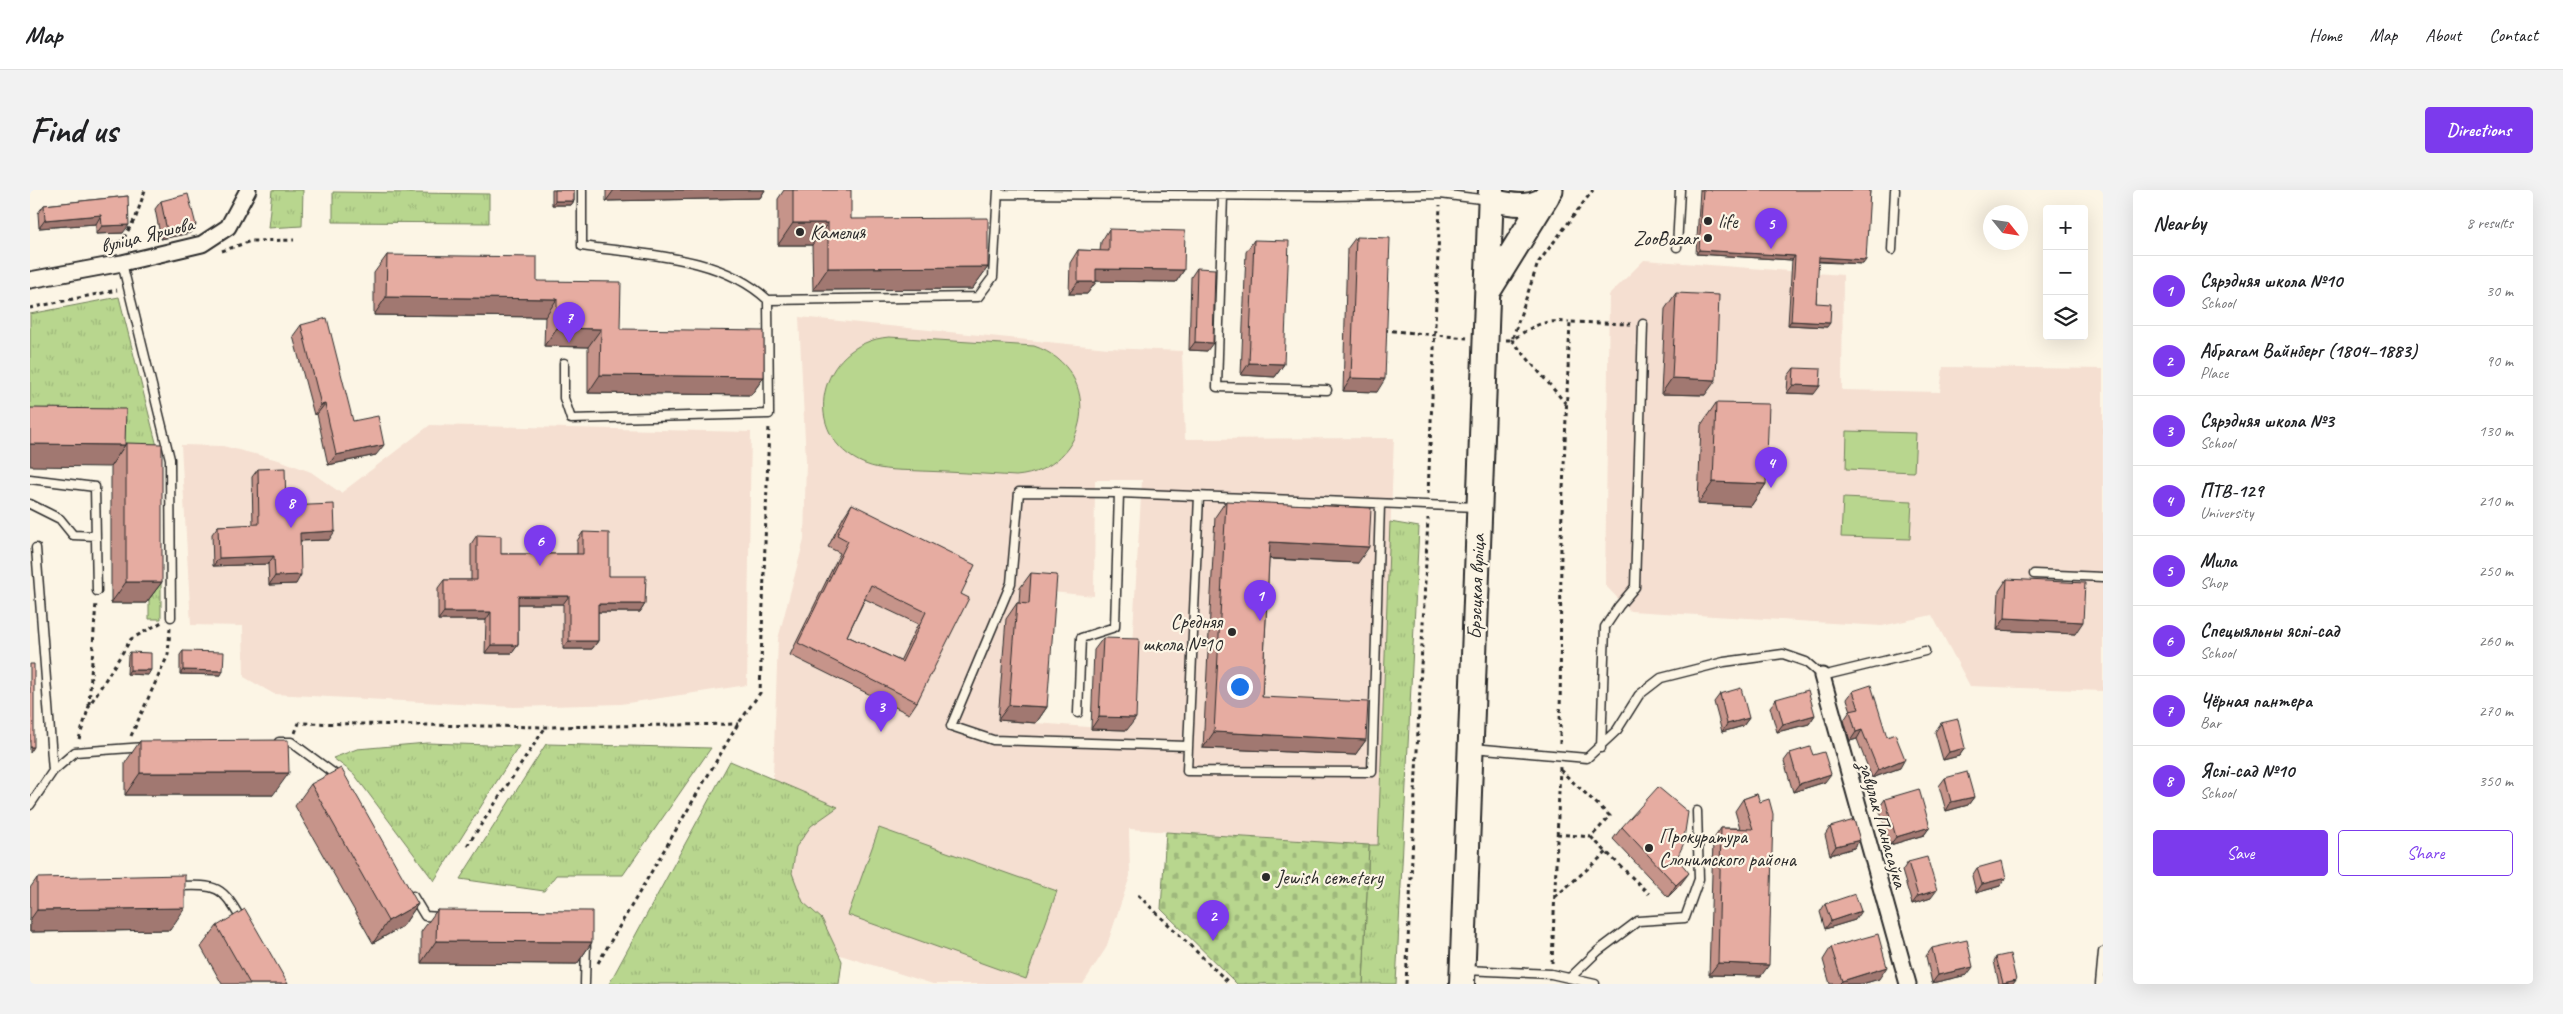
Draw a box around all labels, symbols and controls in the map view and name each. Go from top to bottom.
text: Map [25,20,62,50]
text: Home [2309,24,2342,46]
text: Map [2370,24,2397,46]
text: About [2425,24,2461,46]
text: Contact [2489,24,2538,46]
button: Directions [2425,107,2533,153]
text: Find us [30,108,117,153]
north arrow [1983,205,2028,250]
map controls [2043,205,2088,340]
button: + [2043,205,2088,250]
pin: 5 [1755,208,1787,249]
place label: life [1718,209,1739,234]
text: Nearby [2153,210,2206,236]
street label: вуліца Яршова [98,211,198,259]
text: 8 results [2466,213,2513,233]
marker: life [1702,215,1714,227]
place label: Камелия [810,220,866,245]
marker: Камелия [794,226,806,238]
place label: ZooBazar [1633,226,1700,251]
marker: ZooBazar [1702,232,1714,244]
button: − [2043,250,2088,295]
text: Сярэдняя школа №10 [2200,269,2342,293]
text: 1 [2165,281,2173,301]
text: 30 m [2486,281,2513,301]
text: School [2200,293,2234,313]
button: layers [2043,295,2088,340]
pin: 7 [553,302,585,343]
text: Абрагам Вайнберг (1804–1883) [2200,339,2417,363]
text: 2 [2165,351,2173,371]
text: 90 m [2486,351,2513,371]
text: Place [2200,363,2228,383]
text: Сярэдняя школа №3 [2200,409,2334,433]
text: 3 [2165,421,2173,441]
text: 130 m [2479,421,2513,441]
text: School [2200,433,2234,453]
pin: 4 [1755,447,1787,488]
text: ПТВ-129 [2200,479,2263,503]
pin: 8 [275,487,307,528]
text: 4 [2165,491,2173,511]
text: 210 m [2479,491,2513,511]
text: University [2200,503,2253,523]
pin: 6 [524,525,556,566]
street label: Брэсцкая вуліца [1462,533,1490,640]
text: Мила [2200,549,2237,573]
text: 5 [2166,561,2172,581]
text: 250 m [2479,561,2513,581]
text: Shop [2200,573,2227,593]
pin: 1 [1244,580,1276,621]
place label: Средняя школа №10 [1142,609,1224,657]
text: Спецыяльны яслі-сад [2200,619,2339,643]
marker: Средняя школа №10 [1226,626,1238,638]
text: 6 [2165,631,2173,651]
text: 260 m [2479,631,2513,651]
text: School [2200,643,2234,663]
your location [1227,674,1253,700]
text: Чёрная пантера [2200,689,2312,713]
pin: 3 [865,691,897,732]
text: 7 [2165,701,2173,721]
text: 270 m [2479,701,2513,721]
text: Bar [2200,713,2221,733]
street label: завулак Панасаўка [1851,756,1913,892]
text: Яслі-сад №10 [2200,759,2294,783]
text: 8 [2165,771,2173,791]
text: 350 m [2479,771,2513,791]
text: School [2200,783,2234,803]
place label: Прокуратура Слонимского района [1659,824,1798,872]
button: Save [2153,830,2328,876]
button: Share [2338,830,2513,876]
marker: Прокуратура Слонимского района [1643,842,1655,854]
place label: Jewish cemetery [1275,865,1384,890]
marker: Jewish cemetery [1260,871,1272,883]
pin: 2 [1197,900,1229,941]

